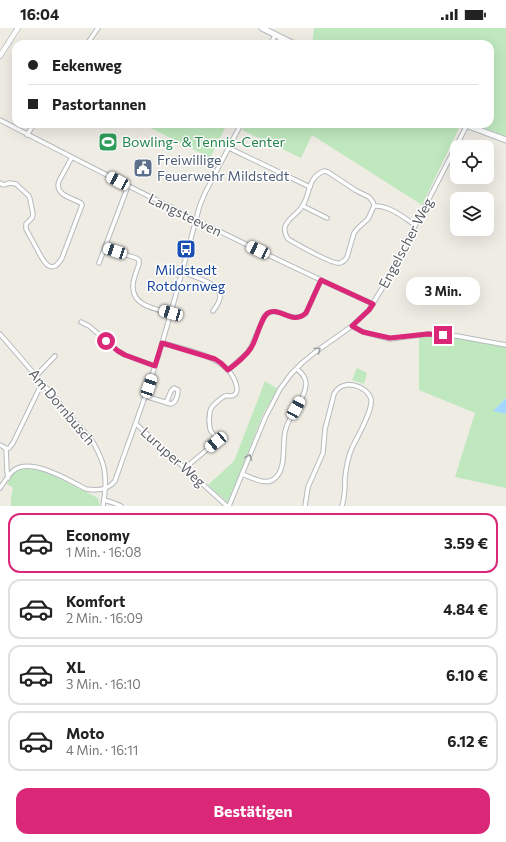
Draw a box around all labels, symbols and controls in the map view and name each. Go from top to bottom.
text: 16:04 [20,5,59,23]
text: Eekenweg [52,56,122,74]
text: Pastortannen [52,95,146,113]
sports icon: Bowling- & Tennis-Center [97,131,119,153]
place label: Bowling- & Tennis-Center [122,133,286,150]
map controls [450,140,494,236]
button: locate [450,140,494,184]
place label: Freiwillige Feuerwehr Mildstedt [157,151,290,184]
public building icon: Freiwillige Feuerwehr Mildstedt [132,157,154,179]
car [105,170,131,192]
street label: Langsteeven [146,189,225,240]
button: layers [450,192,494,236]
street label: Engelscher Weg [375,194,437,291]
bus stop icon: Mildstedt Rotdornweg [175,238,197,260]
car [245,239,271,261]
car [102,242,128,260]
place label: Mildstedt Rotdornweg [147,261,226,294]
callout: 3 Min. [406,277,480,305]
text: 3 Min. [424,283,462,299]
car [158,304,184,322]
route end [434,326,452,344]
route start [97,332,115,350]
one-way arrow [314,347,321,354]
street label: Am Dornbusch [26,365,99,448]
car [139,373,159,399]
car [285,395,307,421]
street label: Luruper Weg [137,423,210,490]
car [203,430,229,454]
one-way arrow [244,453,252,460]
icon: car [18,525,54,561]
text: Economy [66,526,130,544]
text: 3.59 € [444,534,488,552]
text: 1 Min. · 16:08 [66,544,141,560]
icon: car [18,591,54,627]
text: Komfort [66,592,125,610]
text: 4.84 € [443,600,488,618]
text: 2 Min. · 16:09 [66,610,143,626]
icon: car [18,657,54,693]
text: XL [66,658,85,676]
text: 6.10 € [446,666,488,684]
text: 3 Min. · 16:10 [66,676,141,692]
icon: car [18,723,54,759]
text: Moto [66,724,105,742]
text: 6.12 € [447,732,488,750]
text: 4 Min. · 16:11 [66,742,138,758]
button: Bestätigen [16,788,490,834]

